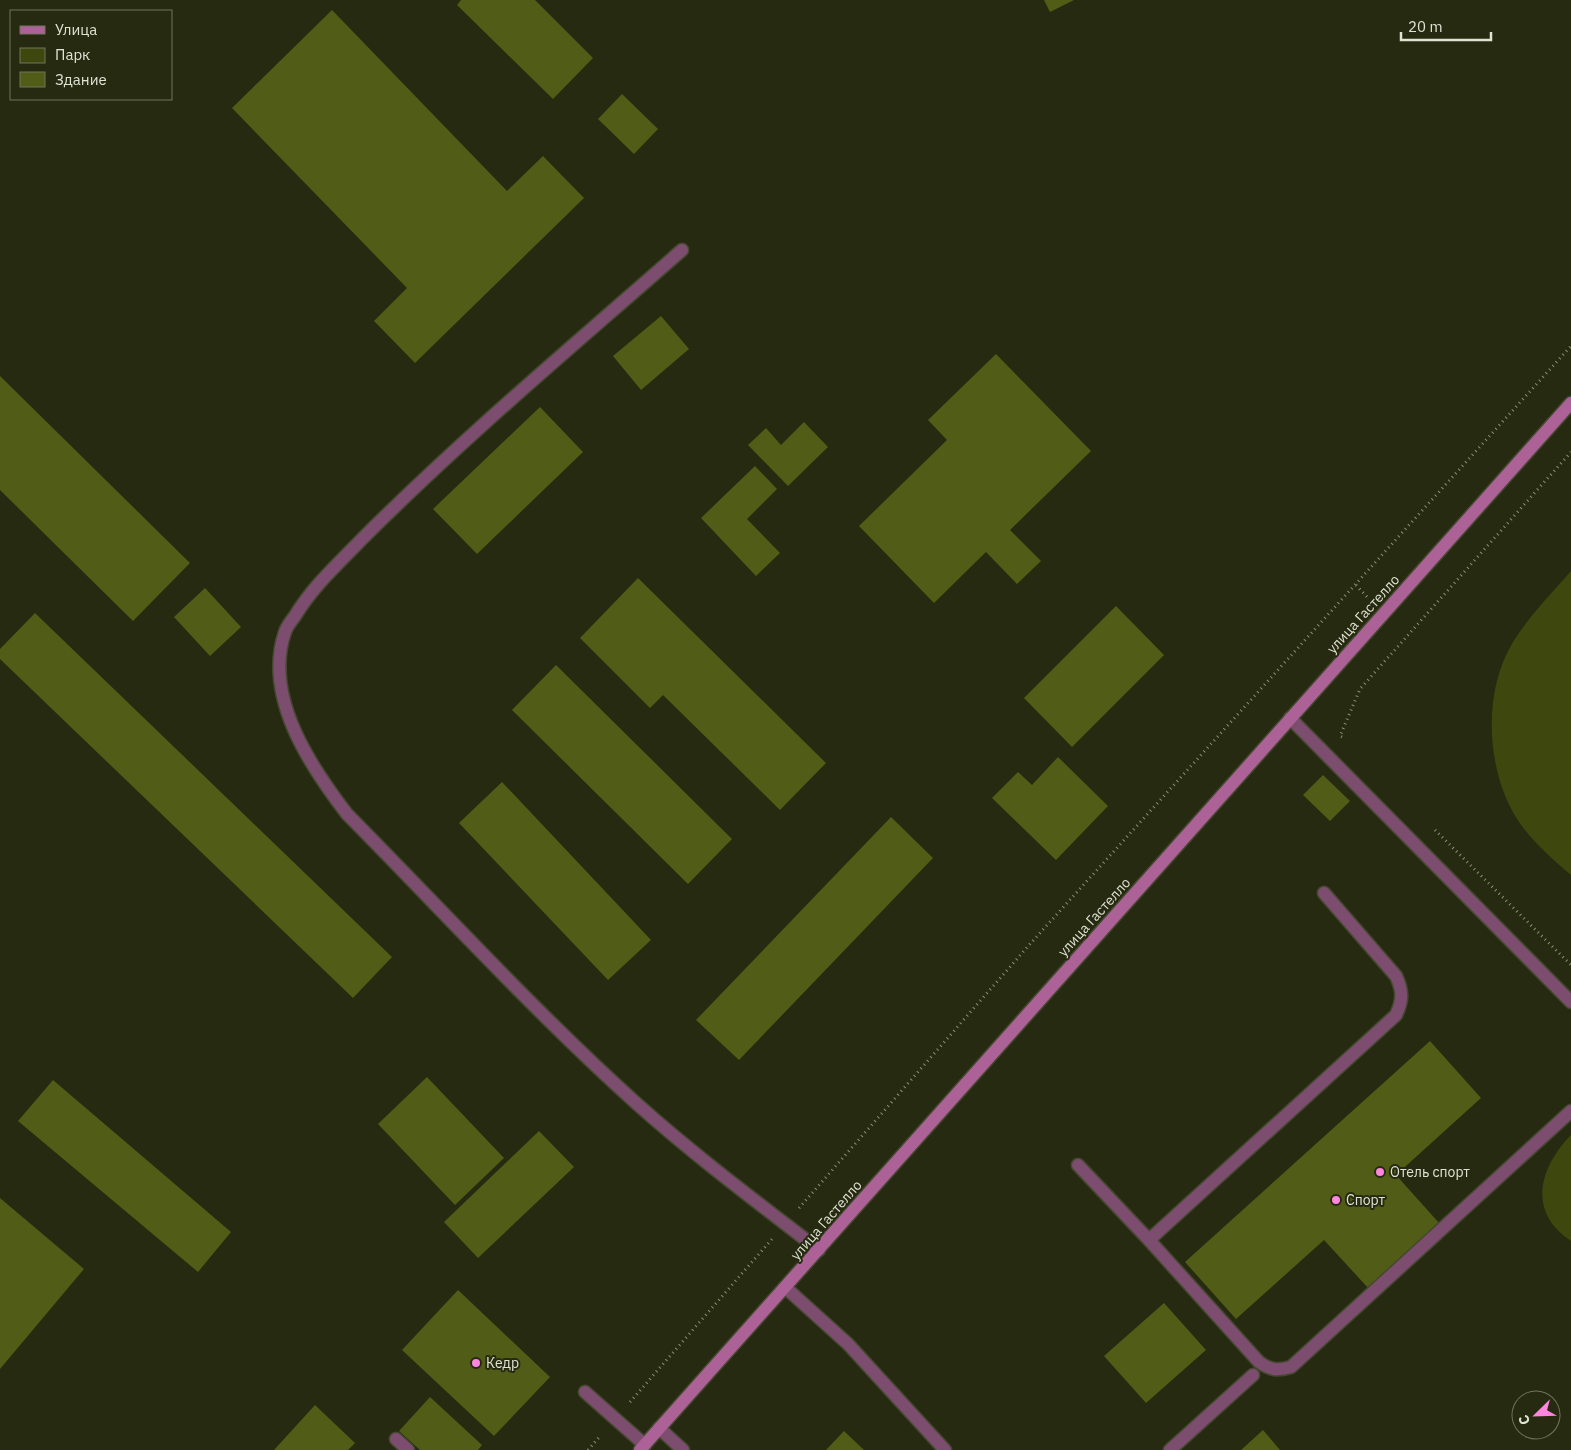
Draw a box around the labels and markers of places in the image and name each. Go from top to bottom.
place label: Отель спорт [1390,1163,1470,1181]
marker: Отель спорт [1374,1166,1386,1178]
place label: Спорт [1346,1191,1386,1209]
marker: Спорт [1330,1194,1342,1206]
place label: Кедр [486,1354,519,1372]
marker: Кедр [470,1357,482,1369]

